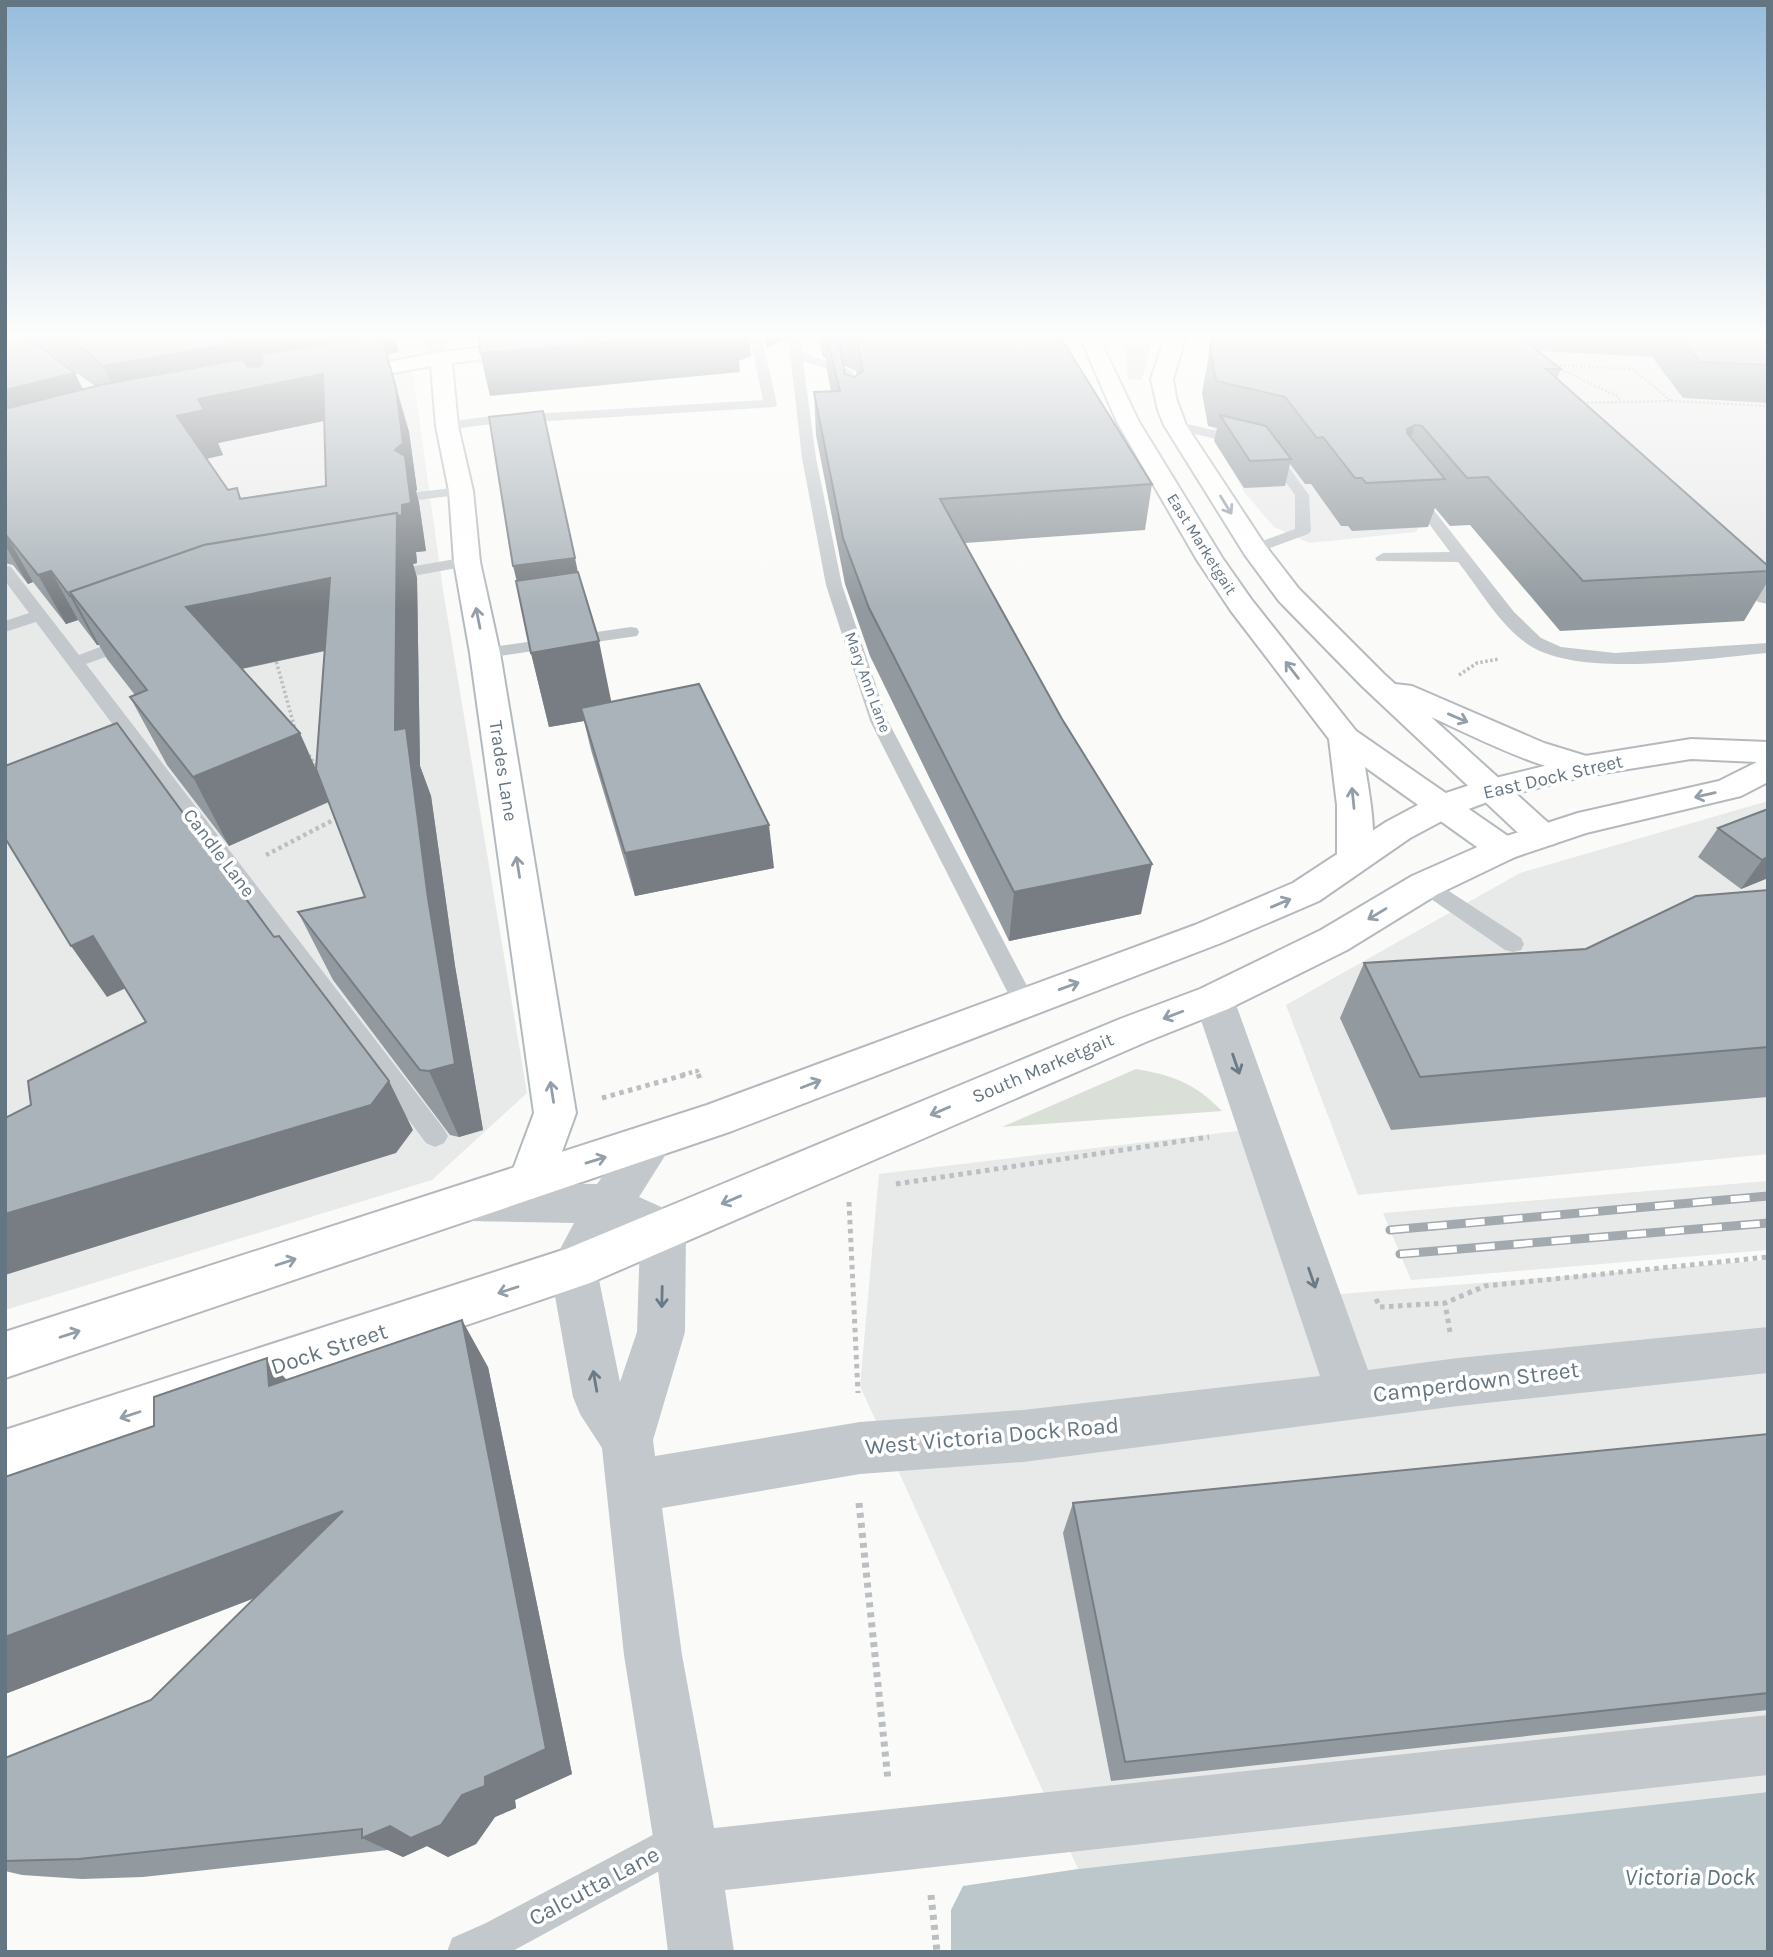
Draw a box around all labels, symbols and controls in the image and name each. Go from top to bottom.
street label: East Marketgait [1163,490,1241,598]
one-way arrow [1220,494,1234,514]
one-way arrow [471,607,485,630]
street label: Mary Ann Lane [841,629,895,735]
one-way arrow [1284,661,1299,680]
one-way arrow [1447,712,1468,725]
street label: Trades Lane [484,719,522,823]
street label: East Dock Street [1481,750,1625,804]
one-way arrow [1347,788,1360,810]
one-way arrow [1694,788,1717,802]
street label: Candle Lane [179,804,259,902]
one-way arrow [511,856,524,879]
one-way arrow [1270,895,1291,908]
one-way arrow [1367,907,1387,921]
one-way arrow [1058,978,1080,991]
one-way arrow [1163,1009,1185,1022]
street label: South Marketgait [969,1028,1117,1108]
one-way arrow [1231,1052,1243,1074]
one-way arrow [799,1077,821,1089]
one-way arrow [545,1081,558,1104]
one-way arrow [930,1105,952,1118]
one-way arrow [585,1152,607,1165]
one-way arrow [721,1194,742,1207]
one-way arrow [275,1255,297,1268]
one-way arrow [1307,1267,1319,1289]
one-way arrow [498,1284,520,1297]
one-way arrow [655,1285,668,1308]
street label: Dock Street [267,1317,391,1381]
one-way arrow [59,1327,81,1340]
street label: Camperdown Street [1372,1356,1581,1408]
one-way arrow [588,1370,601,1393]
one-way arrow [119,1410,141,1422]
street label: West Victoria Dock Road [864,1411,1120,1461]
street label: Calcutta Lane [524,1840,664,1932]
water label: Victoria Dock [1625,1863,1756,1891]

